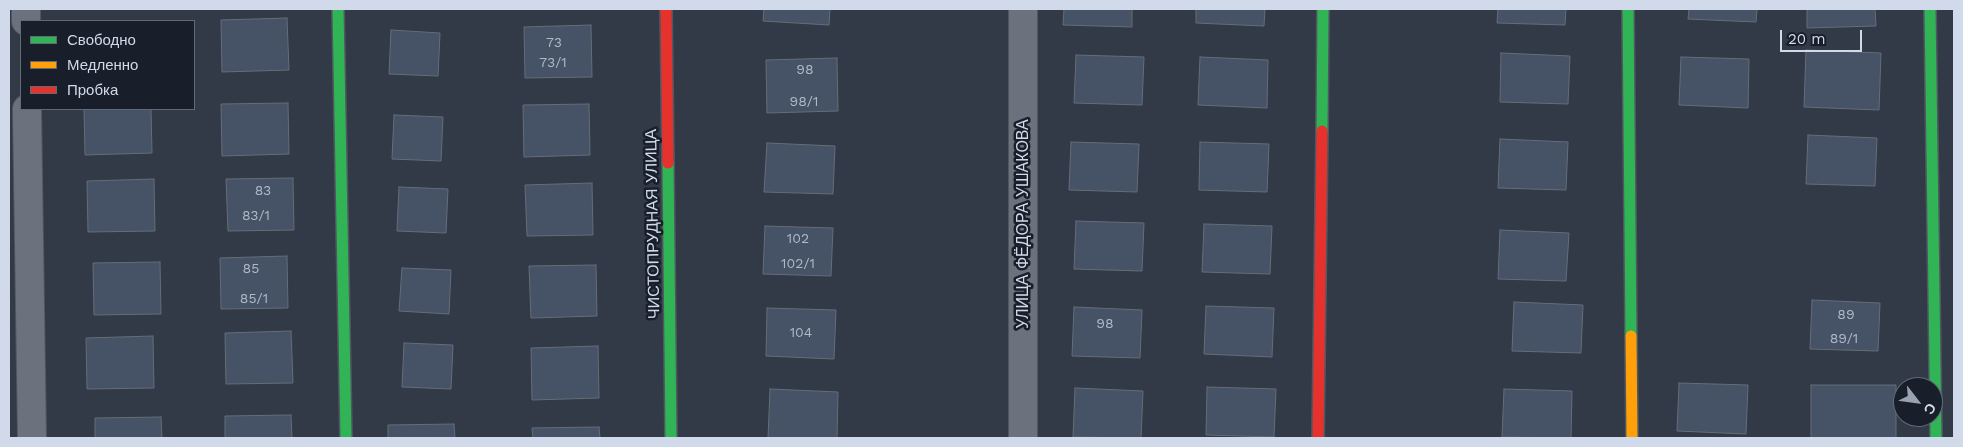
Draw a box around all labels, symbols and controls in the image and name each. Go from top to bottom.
legend [20,20,195,110]
scale bar [1783,20,1866,52]
text: 20 m [1788,30,1826,48]
text: Свободно [67,31,136,49]
house number: 73 [546,35,562,51]
house number: 73/1 [539,55,567,71]
text: Медленно [67,56,138,74]
house number: 98 [796,62,814,78]
text: Пробка [67,81,118,99]
house number: 98/1 [790,94,818,110]
street label: УЛИЦА ФЁДОРА УШАКОВА [1013,119,1033,329]
street label: ЧИСТОПРУДНАЯ УЛИЦА [642,129,664,319]
house number: 83 [255,183,271,199]
house number: 83/1 [242,208,270,224]
house number: 102 [787,231,809,247]
house number: 102/1 [781,256,815,272]
house number: 85 [243,261,259,277]
house number: 85/1 [240,291,268,307]
house number: 89 [1837,307,1855,323]
house number: 98 [1096,316,1114,332]
house number: 104 [790,325,812,341]
house number: 89/1 [1830,331,1858,347]
north arrow [1893,377,1943,427]
text: С [1921,401,1940,417]

